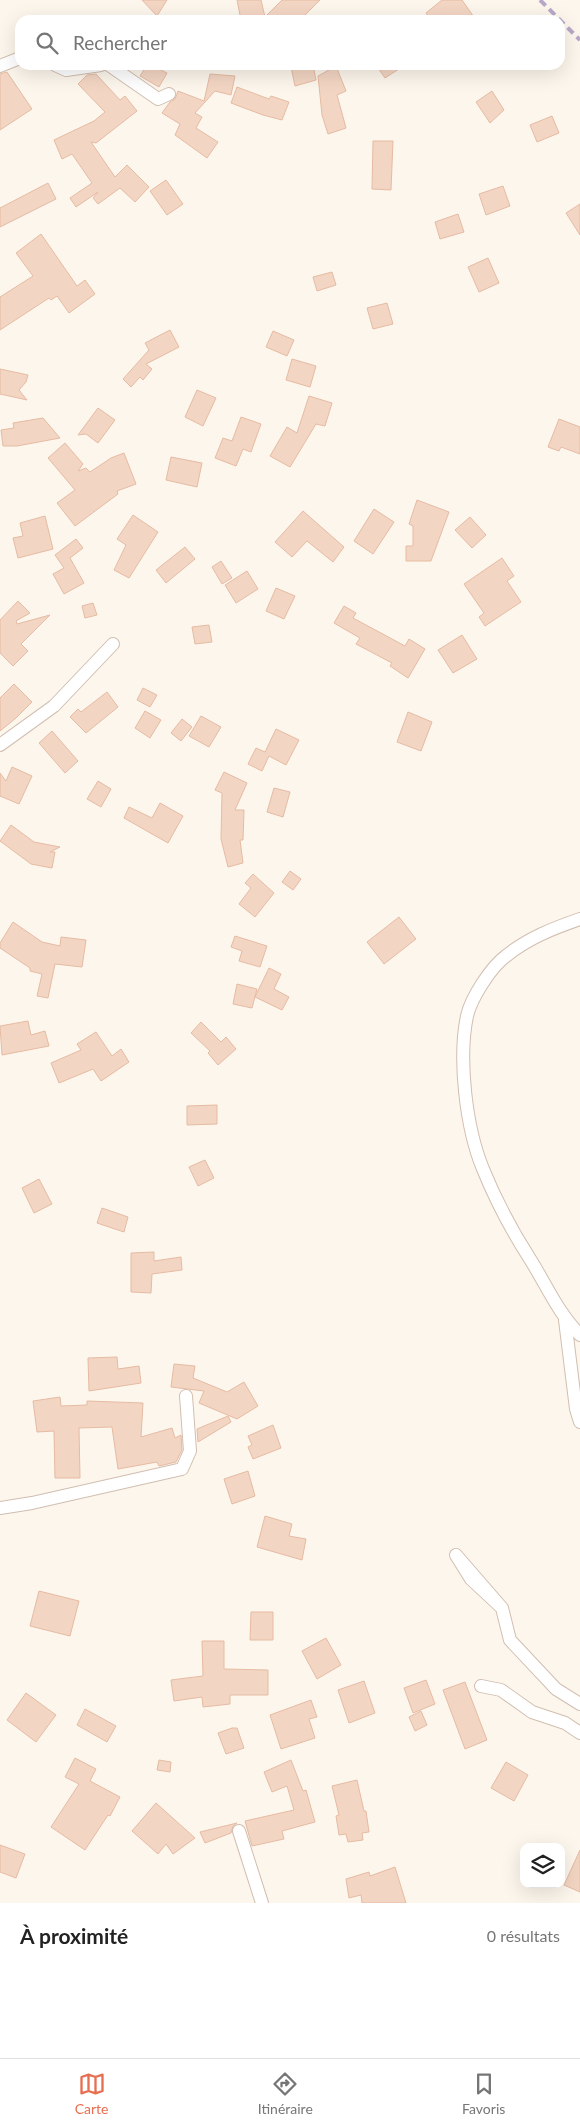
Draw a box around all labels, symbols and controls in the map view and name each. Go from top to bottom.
search box [15,15,565,70]
icon: search [33,29,61,57]
text: Rechercher [73,31,167,54]
map controls [520,1843,565,1888]
button: layers [520,1843,565,1888]
text: À proximité [20,1923,128,1948]
text: 0 résultats [487,1926,560,1945]
tab: Carte [75,2070,108,2117]
tab: Itinéraire [258,2070,313,2117]
tab: Favoris [462,2070,505,2117]

